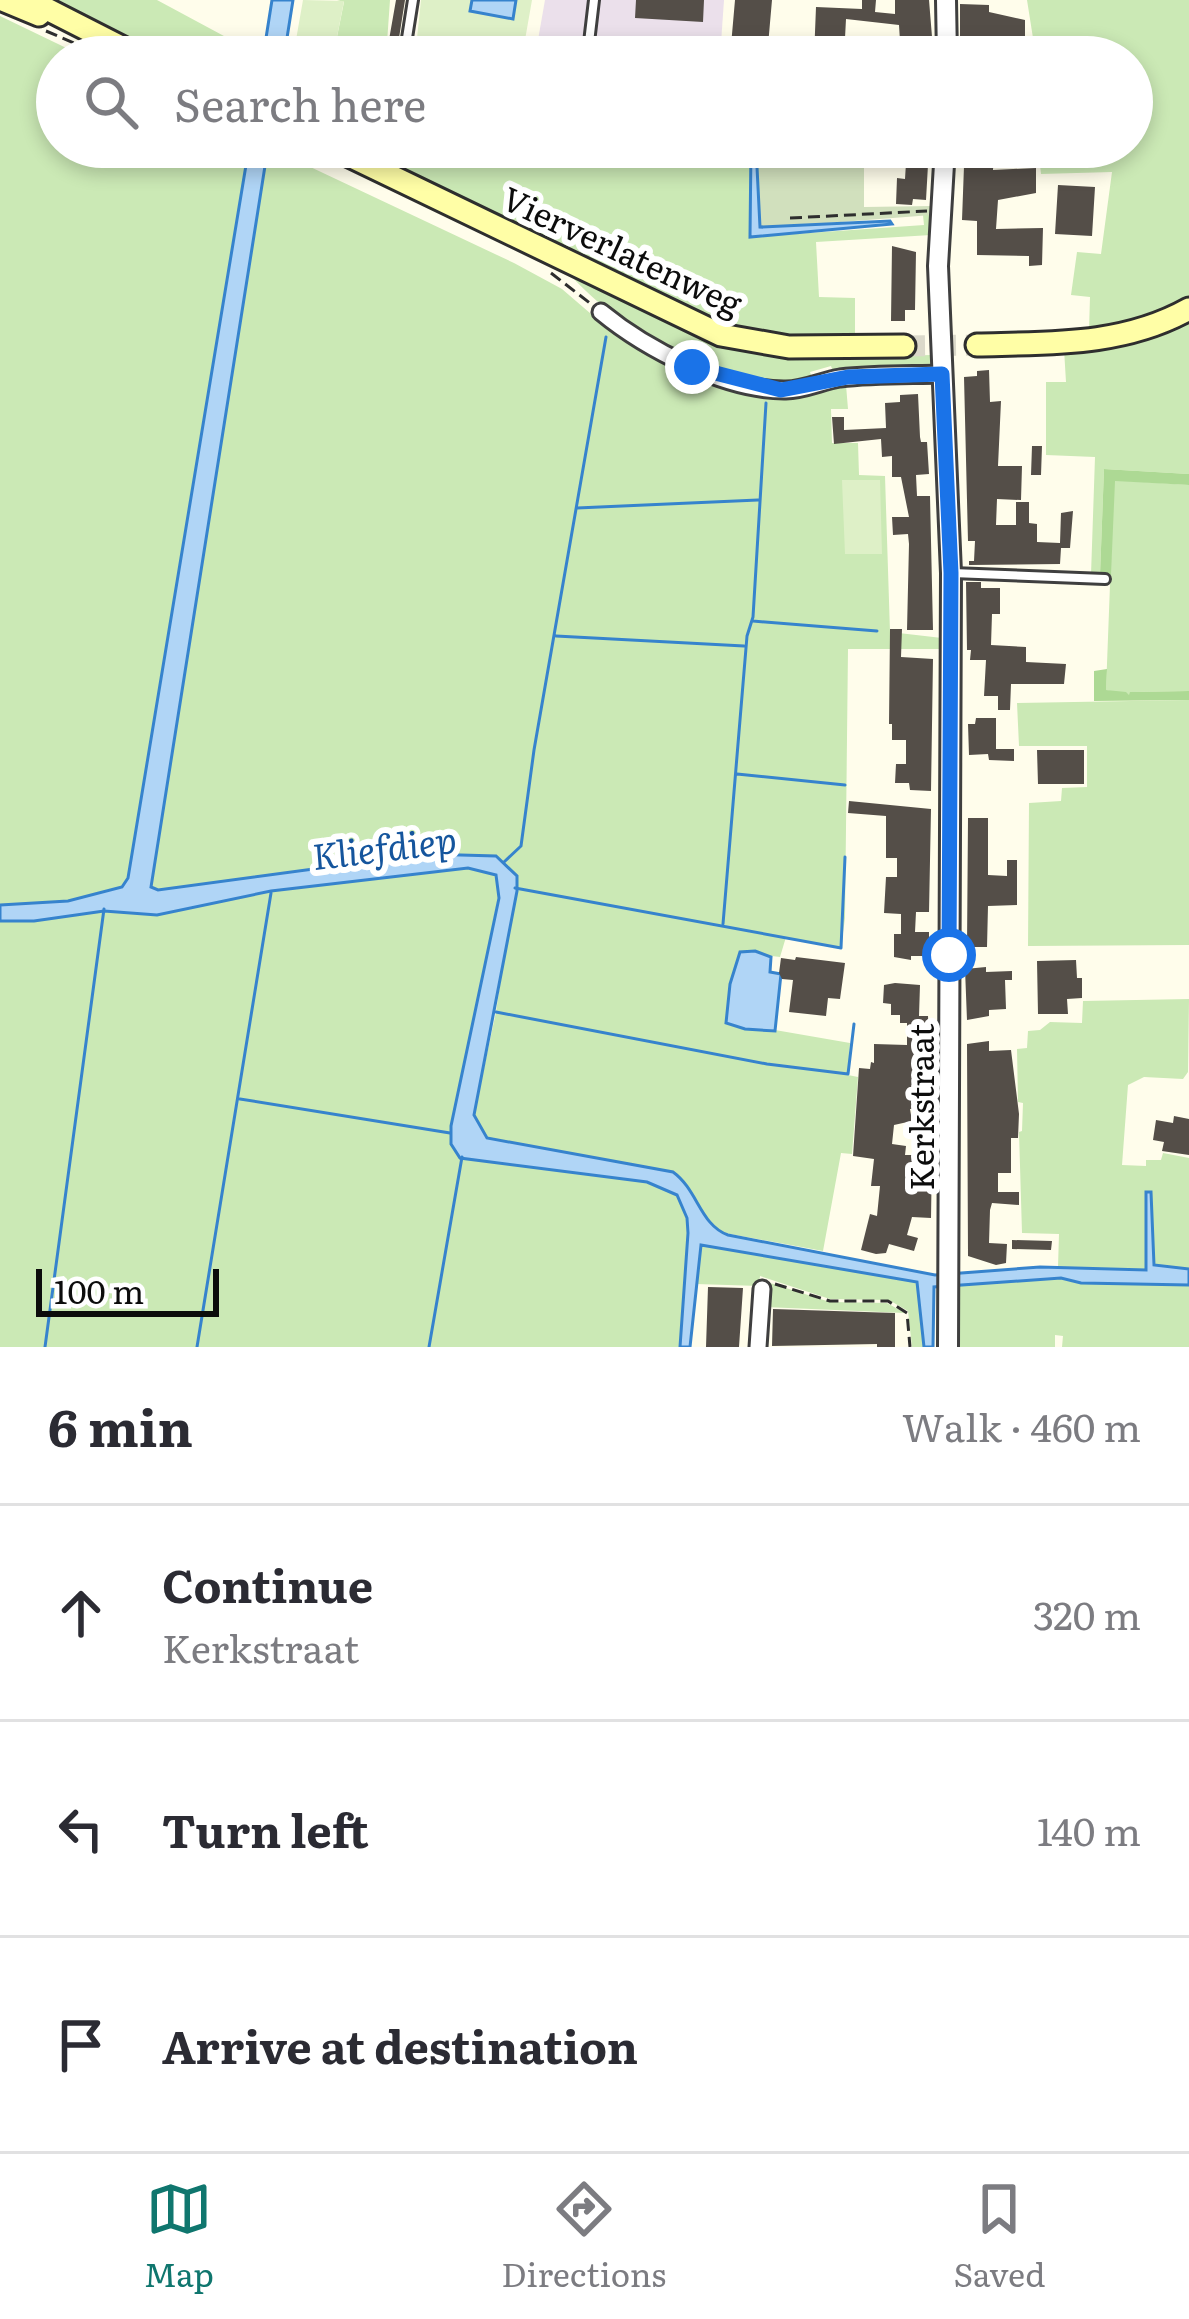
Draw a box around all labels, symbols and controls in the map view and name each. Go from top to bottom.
search box [36,36,1153,168]
icon: search [78,69,144,135]
text: Search here [174,69,426,136]
street label: Vierverlatenweg [495,172,752,326]
route end [665,340,719,394]
water label: Kliefdiep [309,811,459,881]
route start [922,928,976,982]
street label: Kerkstraat [895,1023,944,1190]
scale bar [36,1263,219,1316]
text: 100 m [54,1265,144,1314]
text: 6 min [48,1387,193,1463]
text: Walk · 460 m [902,1396,1141,1454]
text: Continue [162,1550,373,1617]
icon: ahead [48,1580,114,1646]
text: 320 m [1033,1584,1141,1642]
text: Kerkstraat [162,1617,359,1675]
text: Turn left [162,1795,369,1862]
icon: left [48,1796,114,1862]
text: 140 m [1037,1800,1141,1858]
text: Arrive at destination [162,2011,638,2078]
icon: arrive [48,2012,114,2078]
tab: Map [144,2176,214,2297]
tab: Directions [501,2176,666,2297]
tab: Saved [953,2176,1045,2297]

